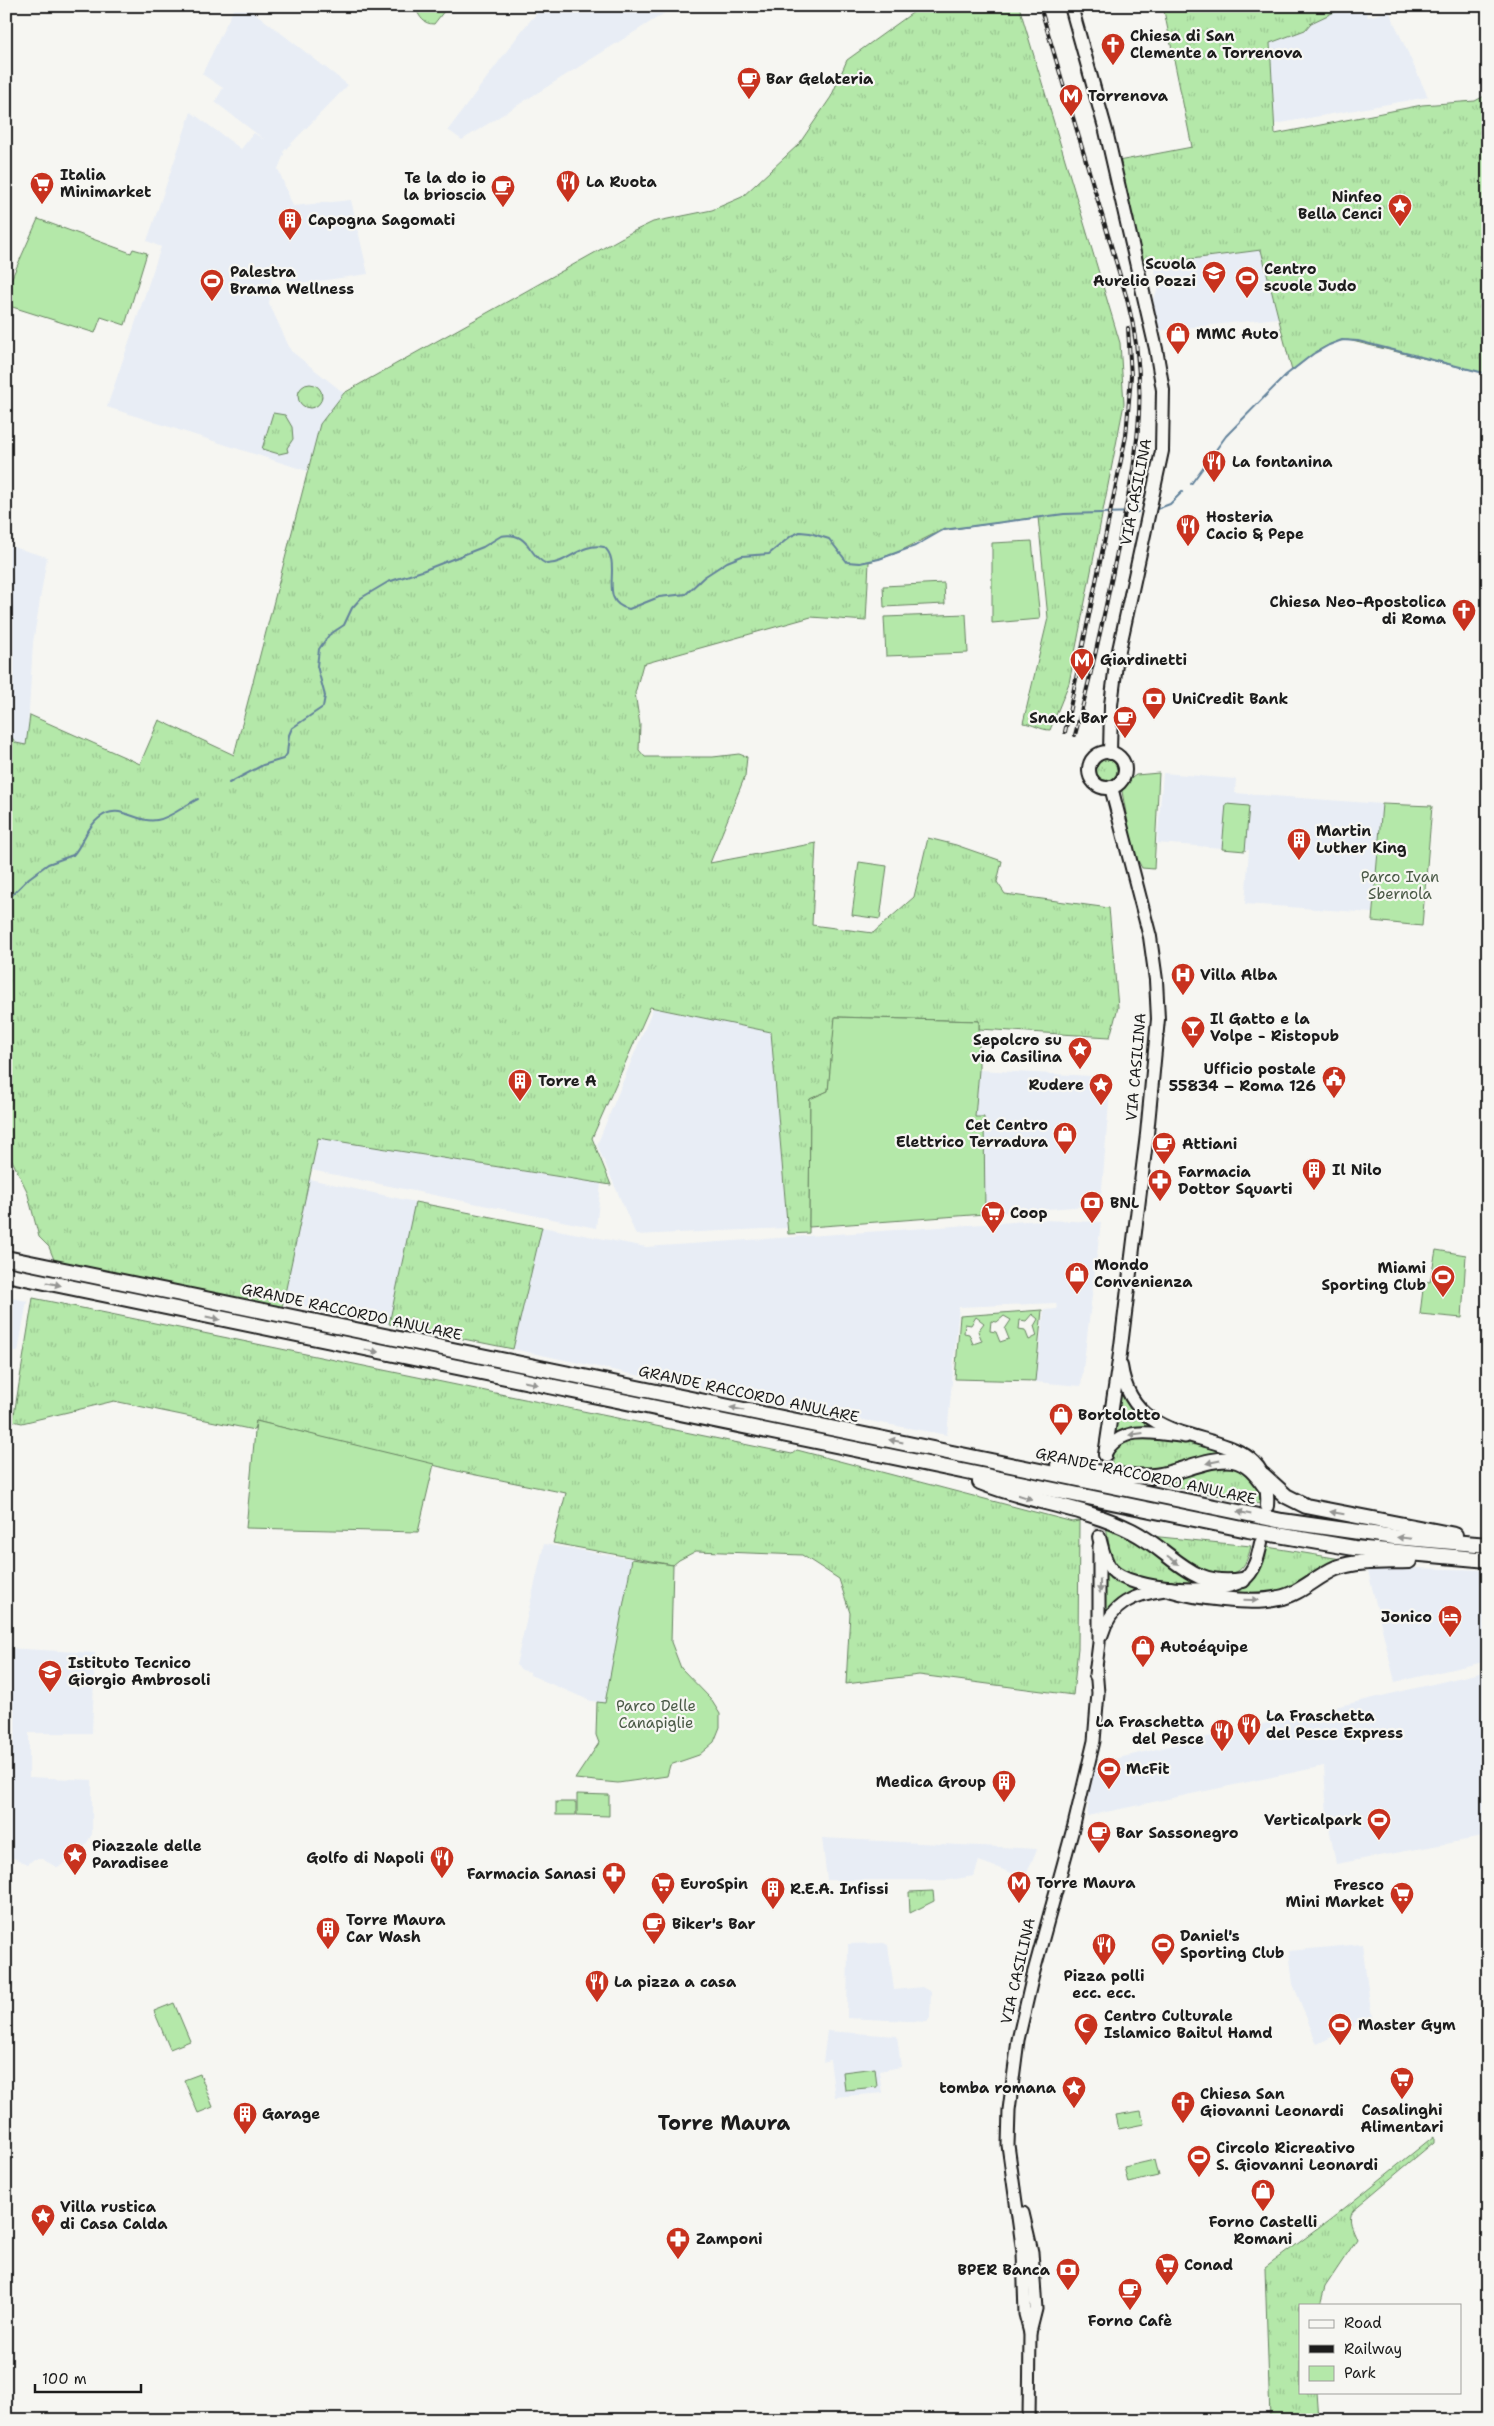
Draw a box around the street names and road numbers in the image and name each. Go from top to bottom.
street label: VIA CASILINA [1116,437,1156,547]
street label: VIA CASILINA [1121,1012,1151,1122]
street label: GRANDE RACCORDO ANULARE [240,1279,464,1345]
street label: GRANDE RACCORDO ANULARE [637,1361,861,1427]
street label: GRANDE RACCORDO ANULARE [1034,1443,1258,1509]
street label: VIA CASILINA [996,1916,1040,2026]

